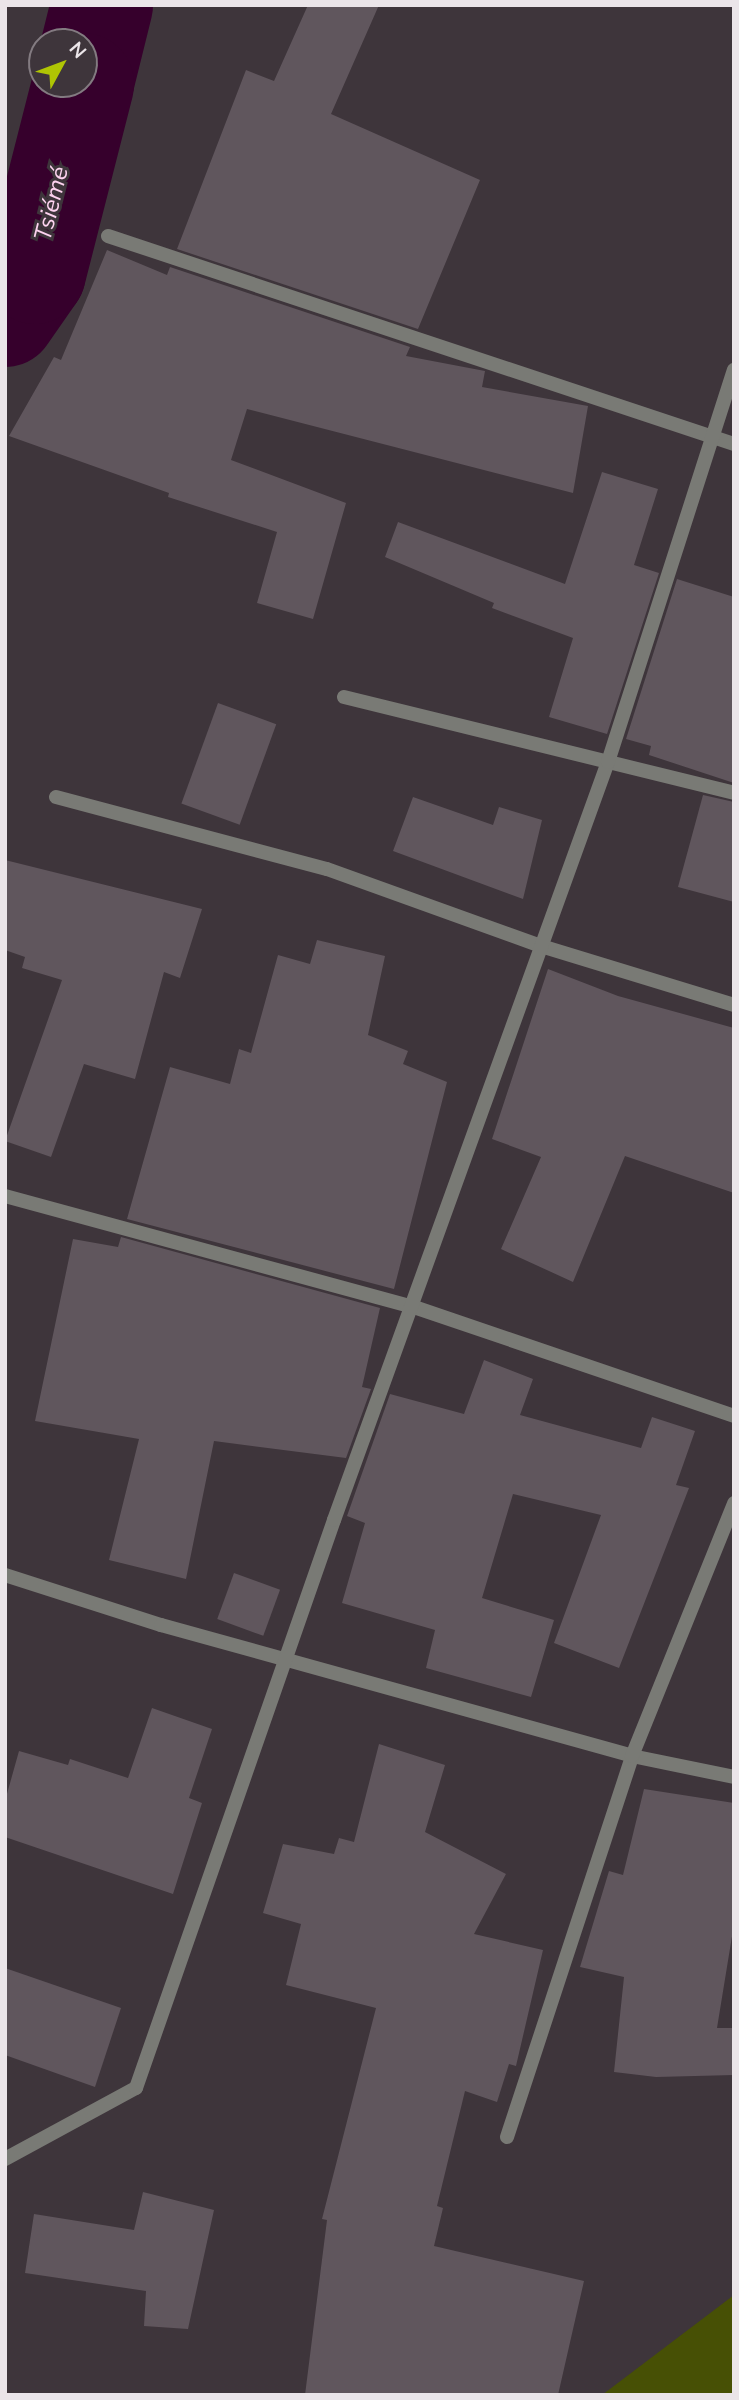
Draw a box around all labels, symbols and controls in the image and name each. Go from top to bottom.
north arrow [28,28,98,98]
text: N [63,37,92,64]
water label: Tsiémé [29,164,75,244]

